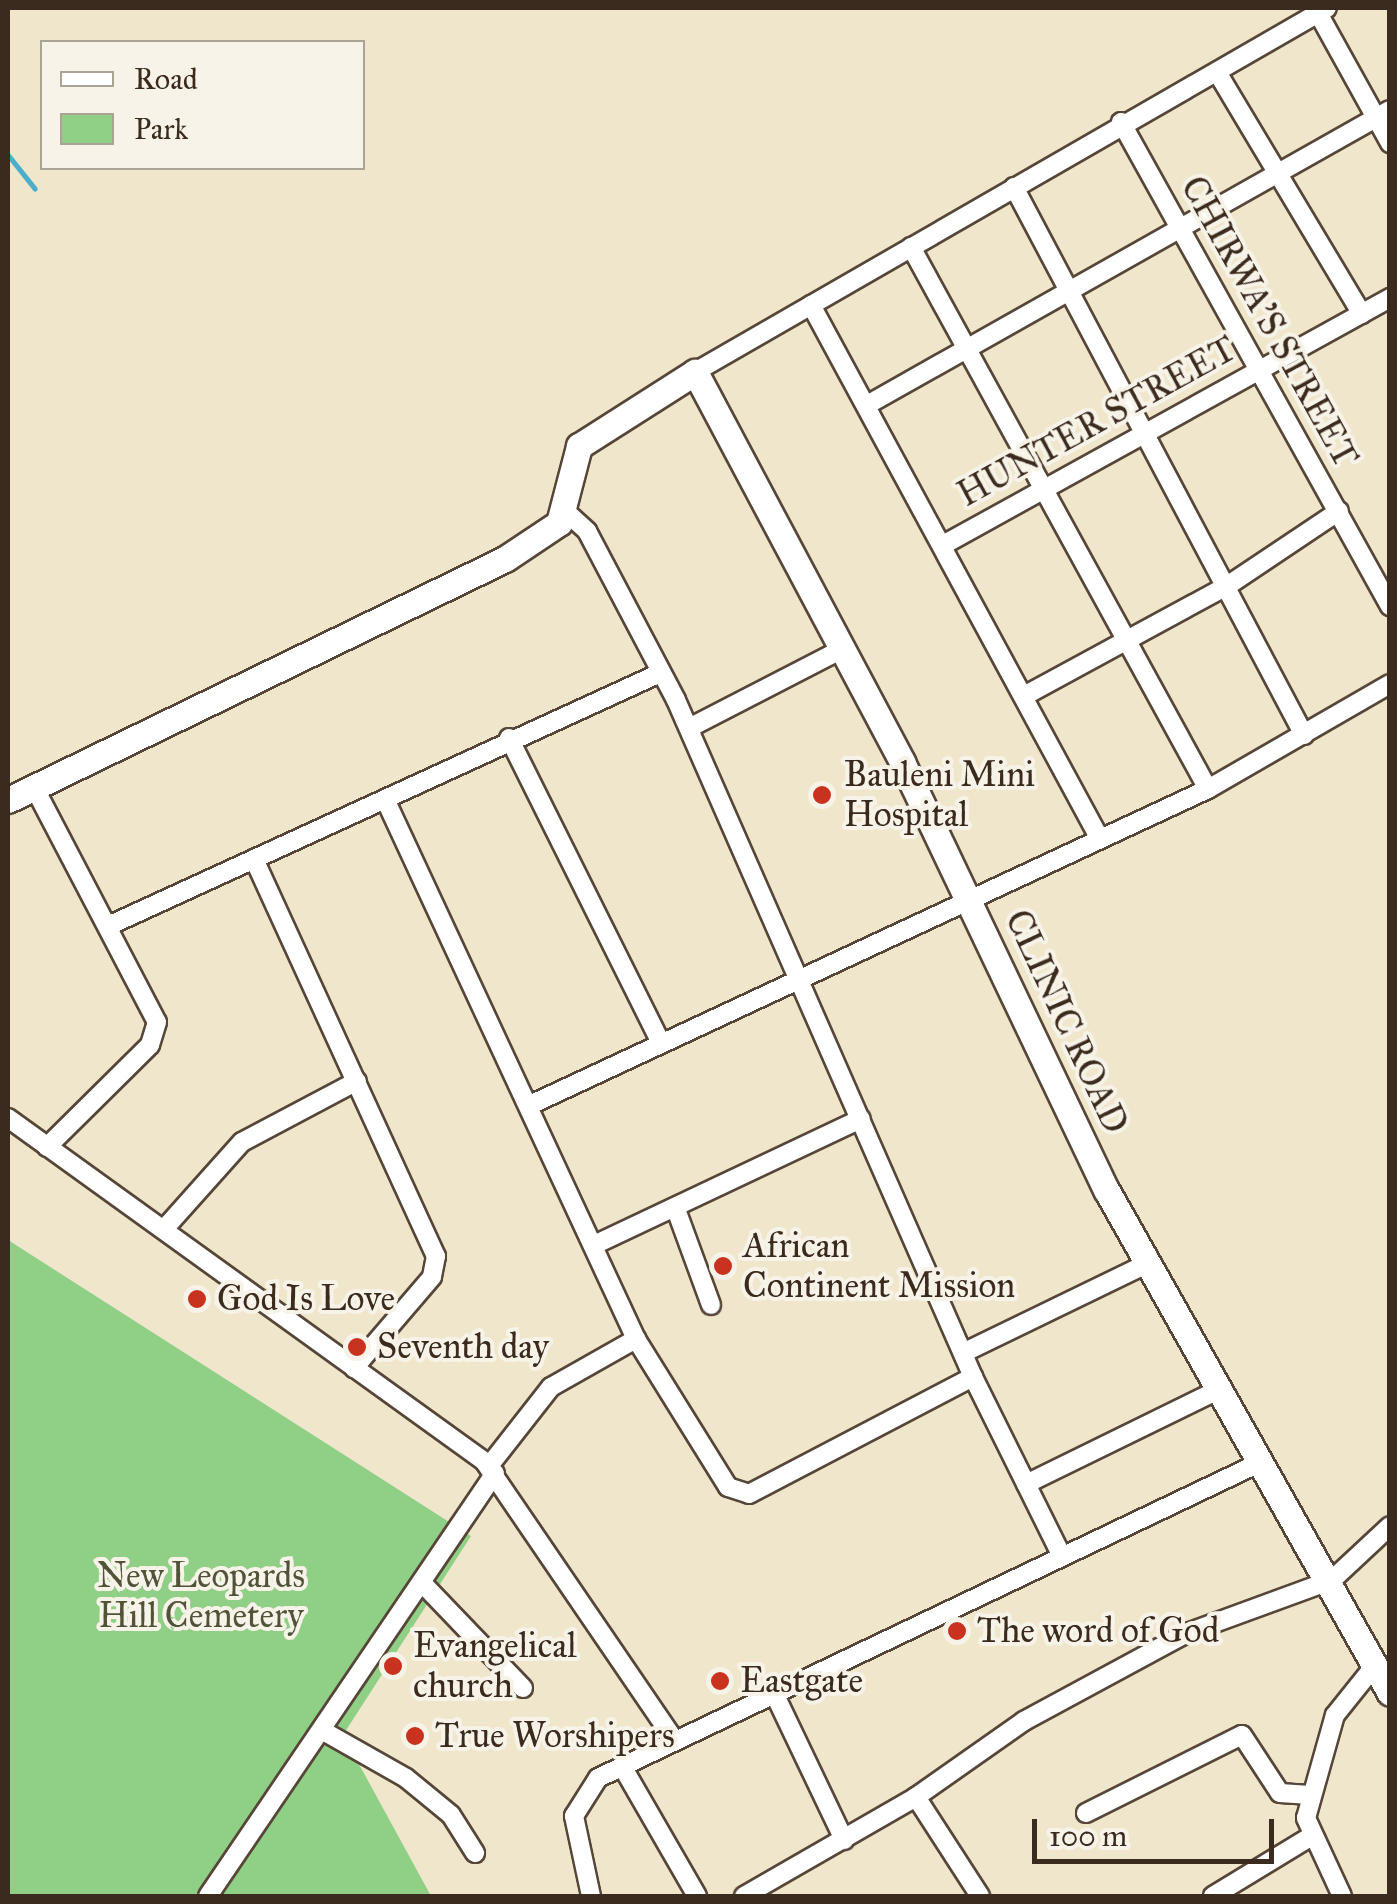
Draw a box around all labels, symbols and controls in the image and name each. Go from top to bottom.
legend [40,40,365,170]
text: Road [134,61,198,97]
text: Park [134,111,188,147]
street label: CHIRWA’S STREET [1172,169,1366,475]
street label: HUNTER STREET [951,328,1243,516]
place label: Bauleni Mini Hospital [844,754,1035,836]
marker: Bauleni Mini Hospital [809,782,835,808]
street label: CLINIC ROAD [996,904,1136,1140]
place label: African Continent Mission [743,1225,1015,1307]
marker: African Continent Mission [712,1255,734,1277]
place label: God Is Love [217,1278,395,1320]
marker: God Is Love [186,1288,208,1310]
place label: Seventh day [377,1326,549,1368]
marker: Seventh day [346,1336,368,1358]
park label: New Leopards Hill Cemetery [97,1555,305,1637]
place label: The word of God [977,1610,1219,1652]
marker: The word of God [946,1620,968,1642]
place label: Evangelical church [413,1625,577,1707]
marker: Evangelical church [382,1655,404,1677]
place label: Eastgate [740,1660,863,1702]
marker: Eastgate [709,1670,731,1692]
place label: True Worshipers [435,1715,675,1757]
marker: True Worshipers [404,1725,426,1747]
scale bar [1037,1799,1280,1861]
text: 100 m [1049,1818,1127,1854]

